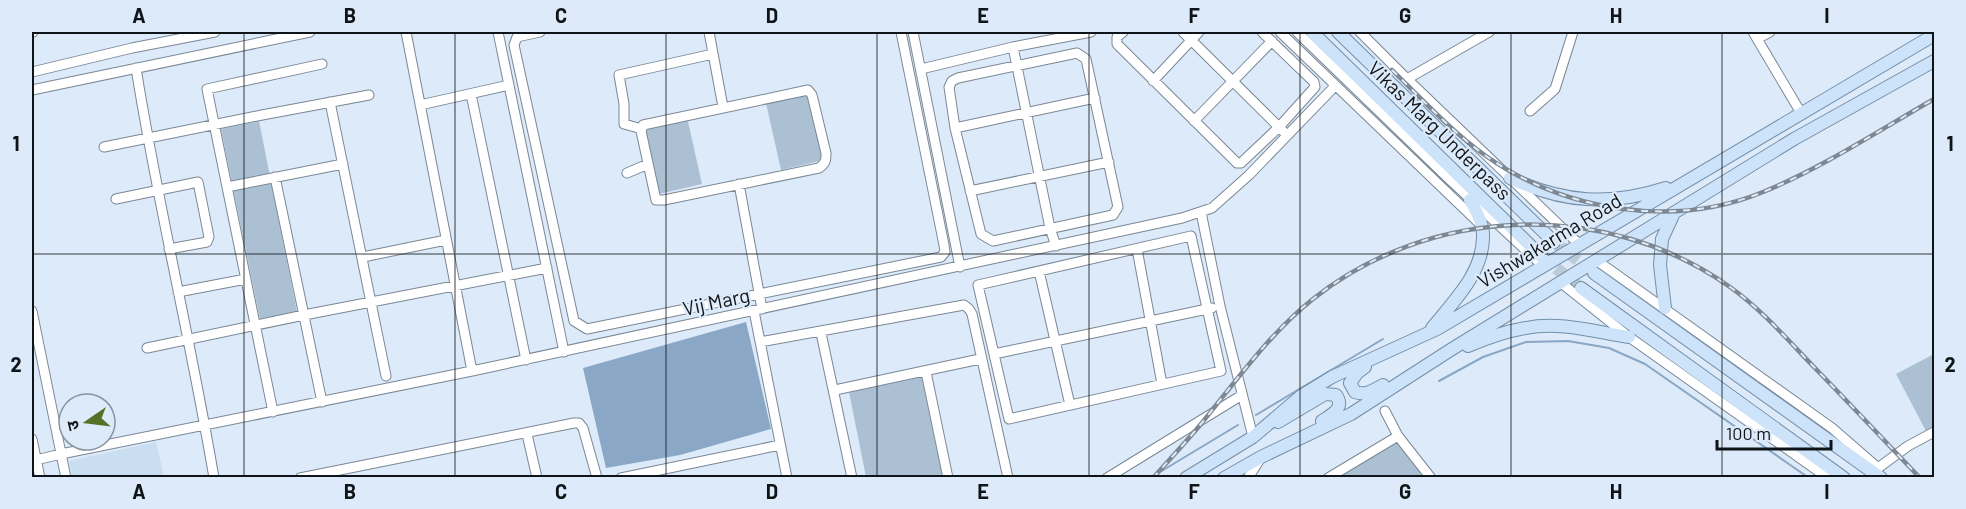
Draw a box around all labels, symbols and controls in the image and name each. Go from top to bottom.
text: A [132,3,146,27]
text: B [344,3,356,27]
text: C [555,3,567,27]
text: D [766,3,778,27]
text: E [977,3,989,27]
text: F [1188,3,1200,27]
text: G [1399,3,1411,27]
text: H [1610,3,1622,27]
text: I [1824,3,1830,27]
street label: Vikas Marg Underpass [1364,56,1516,204]
text: 1 [12,131,20,155]
text: 1 [1946,131,1954,155]
street label: Vishwakarma Road [1473,188,1625,292]
street label: Vij Marg [680,282,752,320]
text: 2 [10,352,22,376]
text: 2 [1944,352,1956,376]
north arrow [57,392,117,452]
scale bar [1717,413,1831,451]
text: उ [61,418,82,433]
text: 100 m [1726,422,1771,444]
text: A [132,479,146,503]
text: B [344,479,356,503]
text: C [555,479,567,503]
text: D [766,479,778,503]
text: E [977,479,989,503]
text: F [1188,479,1200,503]
text: G [1399,479,1411,503]
text: H [1610,479,1622,503]
text: I [1824,479,1830,503]

